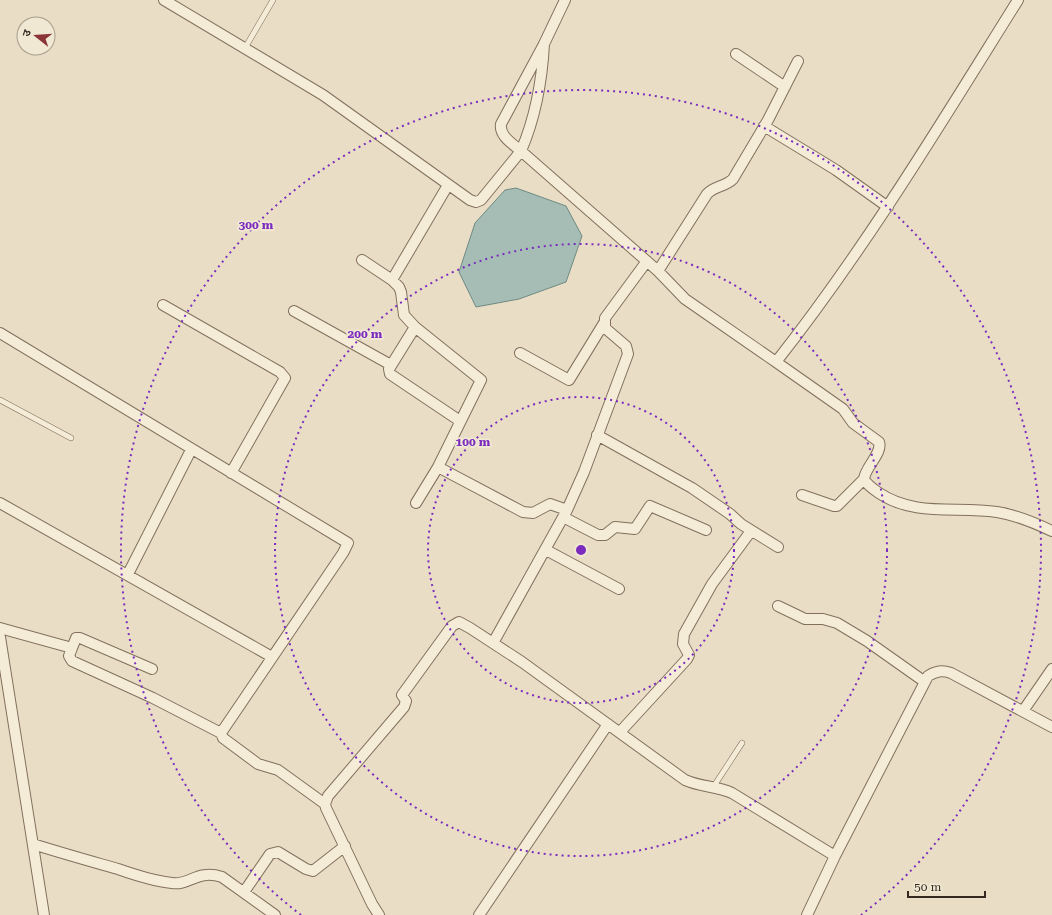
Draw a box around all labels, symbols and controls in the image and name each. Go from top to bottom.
north arrow [16,16,56,56]
text: उ [20,28,34,38]
text: 300 m [239,218,274,232]
text: 200 m [348,327,383,341]
text: 100 m [456,435,491,449]
centre of rings [574,543,588,557]
scale bar [908,873,985,899]
text: 50 m [914,880,941,894]

